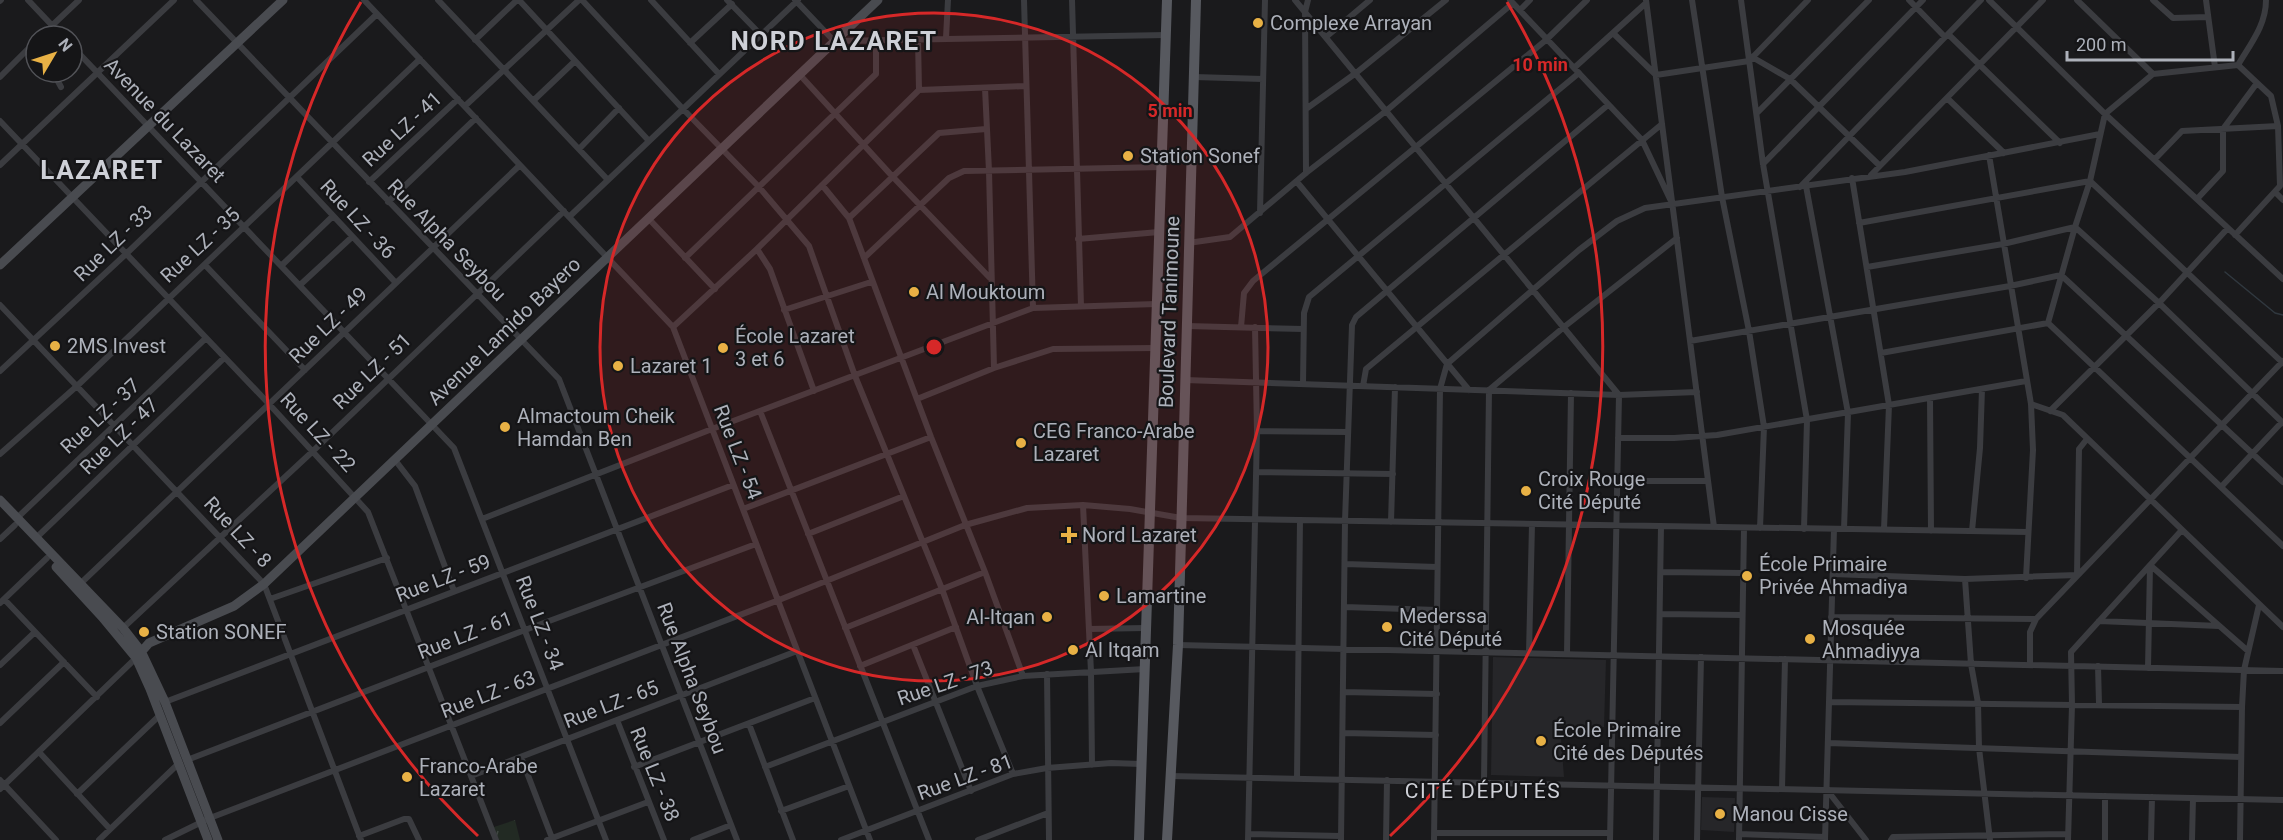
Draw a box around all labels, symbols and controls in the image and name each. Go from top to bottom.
place label: Complexe Arrayan [1270,11,1432,35]
marker: Complexe Arrayan [1251,16,1265,30]
north arrow [24,24,84,84]
scale bar [2067,24,2234,62]
district label: NORD LAZARET [730,26,938,56]
text: 200 m [2076,34,2127,55]
text: N [54,35,76,55]
street label: Avenue du Lazaret [99,53,231,187]
text: 10 min [1512,54,1568,75]
street label: Rue LZ - 41 [357,86,447,172]
text: 5 min [1147,100,1193,121]
place label: Station Sonef [1140,144,1260,168]
marker: Station Sonef [1121,149,1135,163]
district label: LAZARET [40,155,164,185]
street label: Rue LZ - 36 [315,174,401,264]
street label: Rue Alpha Seybou [383,174,511,306]
street label: Rue LZ - 33 [69,200,157,286]
street label: Rue LZ - 35 [155,202,245,288]
street label: Boulevard Tanimoune [1154,215,1184,409]
street label: Avenue Lamido Bayero [423,252,585,410]
place label: Al Mouktoum [926,280,1045,304]
street label: Rue LZ - 49 [284,282,372,368]
marker: Al Mouktoum [907,285,921,299]
place label: École Lazaret 3 et 6 [735,324,855,371]
street label: Rue LZ - 51 [328,328,416,414]
place label: 2MS Invest [67,334,166,358]
centre of rings [924,337,944,357]
marker: 2MS Invest [48,339,62,353]
marker: École Lazaret 3 et 6 [716,341,730,355]
place label: Lazaret 1 [630,354,712,378]
marker: Lazaret 1 [611,359,625,373]
street label: Rue LZ - 37 [55,373,145,459]
street label: Rue LZ - 22 [275,387,361,477]
street label: Rue LZ - 47 [75,393,163,479]
street label: Rue LZ - 54 [709,401,767,503]
place label: Almactoum Cheik Hamdan Ben [517,404,676,451]
place label: CEG Franco-Arabe Lazaret [1033,419,1195,466]
marker: Almactoum Cheik Hamdan Ben [498,420,512,434]
marker: CEG Franco-Arabe Lazaret [1014,436,1028,450]
place label: Croix Rouge Cité Député [1538,467,1645,514]
marker: Croix Rouge Cité Député [1519,484,1533,498]
street label: Rue LZ - 8 [199,492,277,572]
place label: Nord Lazaret [1082,523,1197,547]
marker: Nord Lazaret [1060,526,1078,544]
street label: Rue LZ - 59 [392,549,494,607]
place label: École Primaire Privée Ahmadiya [1759,552,1908,599]
marker: École Primaire Privée Ahmadiya [1740,569,1754,583]
street label: Rue LZ - 34 [511,572,569,674]
place label: Lamartine [1116,584,1206,608]
marker: Lamartine [1097,589,1111,603]
street label: Rue Alpha Seybou [652,599,732,757]
place label: Mederssa Cité Député [1399,604,1502,651]
place label: Al-Itqan [966,605,1035,629]
street label: Rue LZ - 61 [414,606,516,664]
marker: Al-Itqan [1040,610,1054,624]
place label: Mosquée Ahmadiyya [1822,616,1920,663]
place label: Station SONEF [156,620,286,644]
marker: Mederssa Cité Député [1380,620,1394,634]
marker: Station SONEF [137,625,151,639]
marker: Mosquée Ahmadiyya [1803,632,1817,646]
place label: Al Itqam [1085,638,1160,662]
marker: Al Itqam [1066,643,1080,657]
street label: Rue LZ - 73 [894,655,996,711]
street label: Rue LZ - 63 [437,665,539,723]
street label: Rue LZ - 65 [560,675,662,733]
place label: École Primaire Cité des Députés [1553,718,1704,765]
street label: Rue LZ - 38 [625,723,685,825]
marker: École Primaire Cité des Députés [1534,734,1548,748]
street label: Rue LZ - 81 [914,749,1016,805]
place label: Franco-Arabe Lazaret [419,754,538,801]
marker: Franco-Arabe Lazaret [400,770,414,784]
district label: CITÉ DÉPUTÉS [1405,779,1561,803]
place label: Manou Cisse [1732,802,1848,826]
marker: Manou Cisse [1713,807,1727,821]

